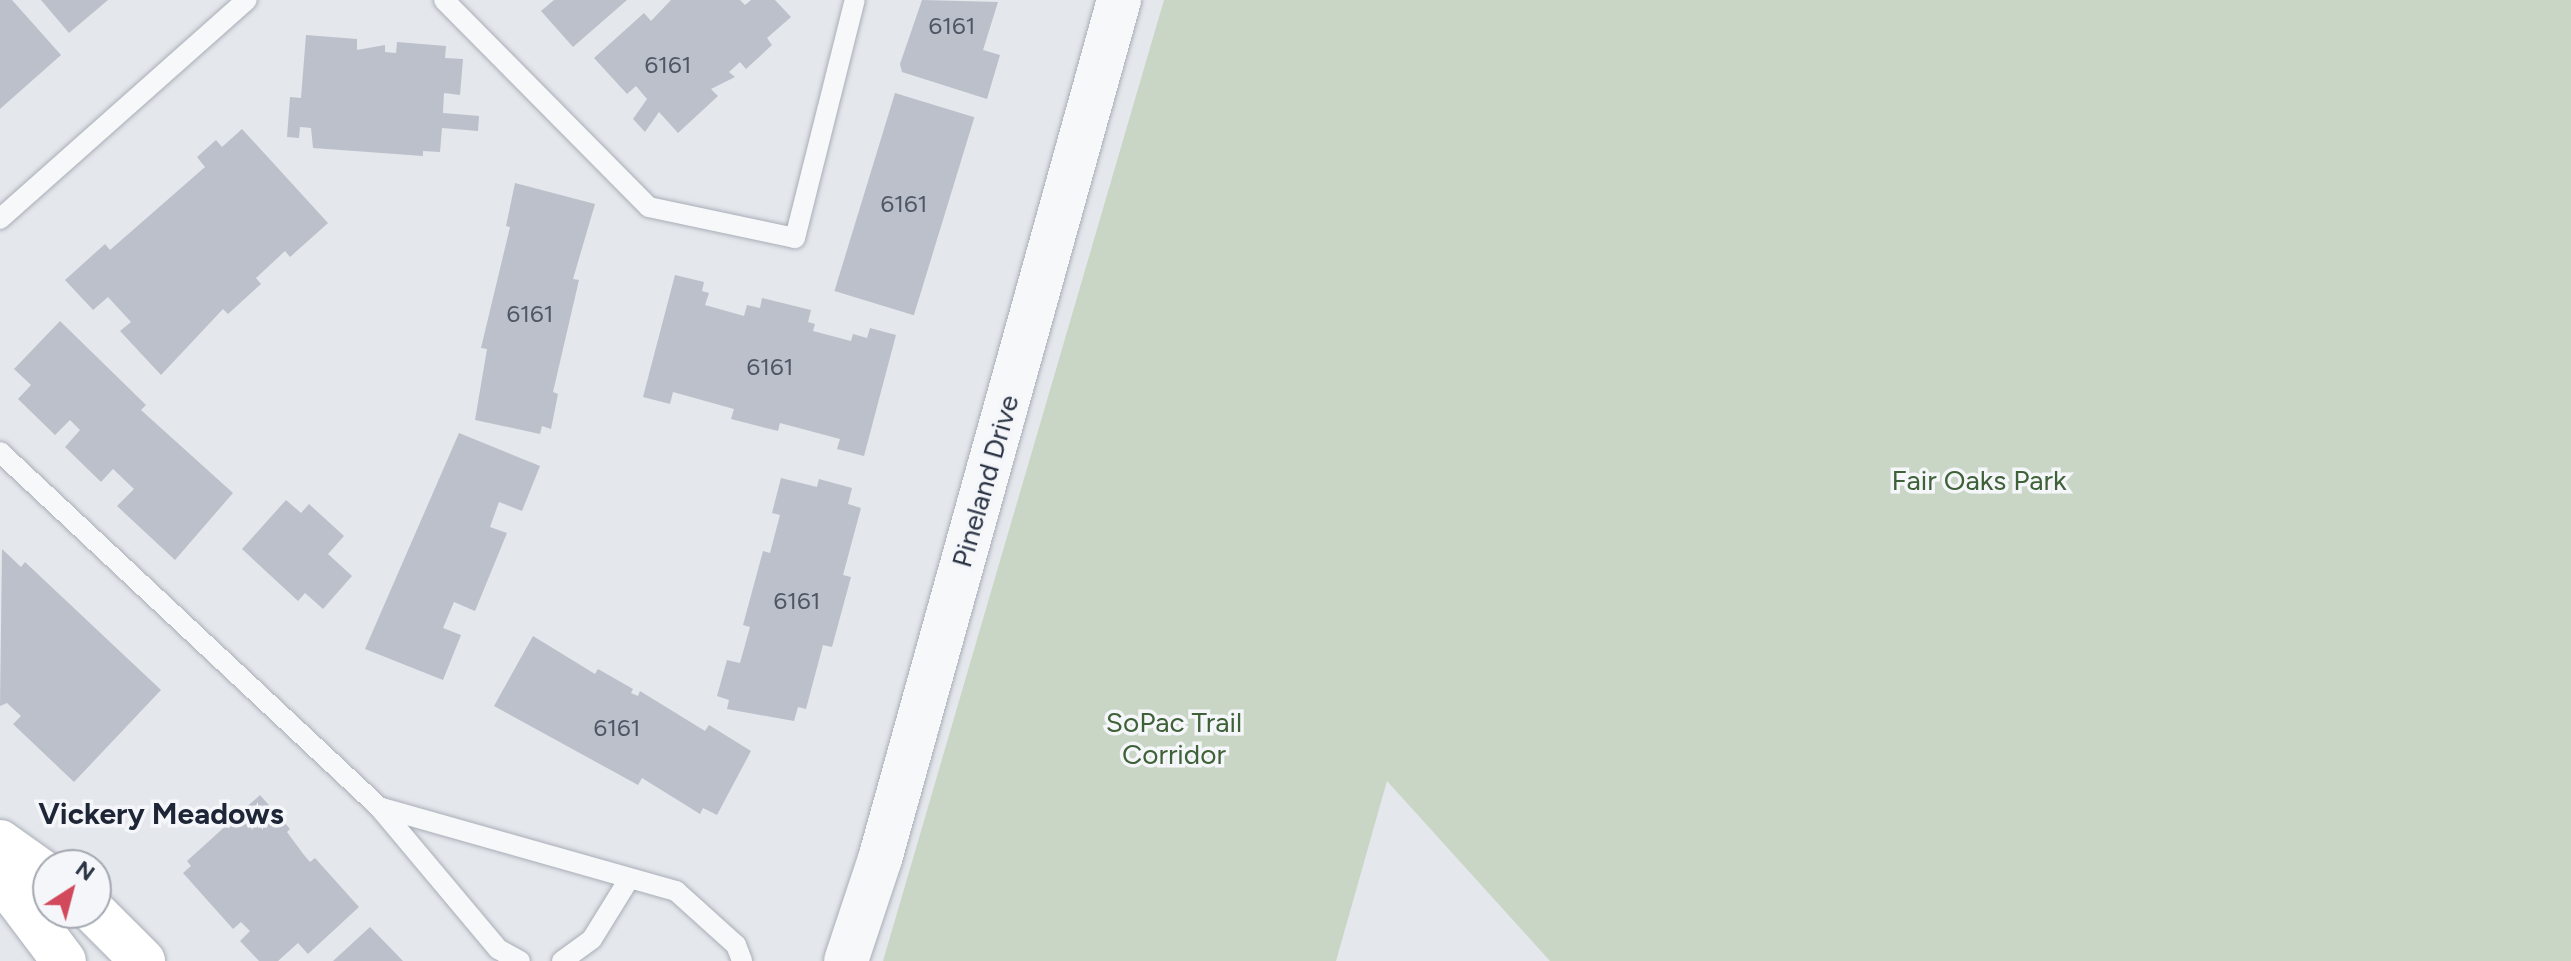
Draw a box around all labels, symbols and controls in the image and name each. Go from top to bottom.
house number: 6161 [929,12,975,40]
house number: 6161 [645,51,691,79]
house number: 6161 [881,190,927,218]
house number: 6161 [507,300,553,328]
house number: 6161 [747,353,793,381]
street label: Pineland Drive [944,391,1026,571]
park label: Fair Oaks Park [1891,463,2067,497]
house number: 6161 [774,587,820,615]
park label: SoPac Trail Corridor [1106,705,1242,771]
house number: 6161 [594,714,640,742]
district label: Vickery Meadows [38,796,284,832]
north arrow [32,849,112,929]
text: N [70,855,100,887]

